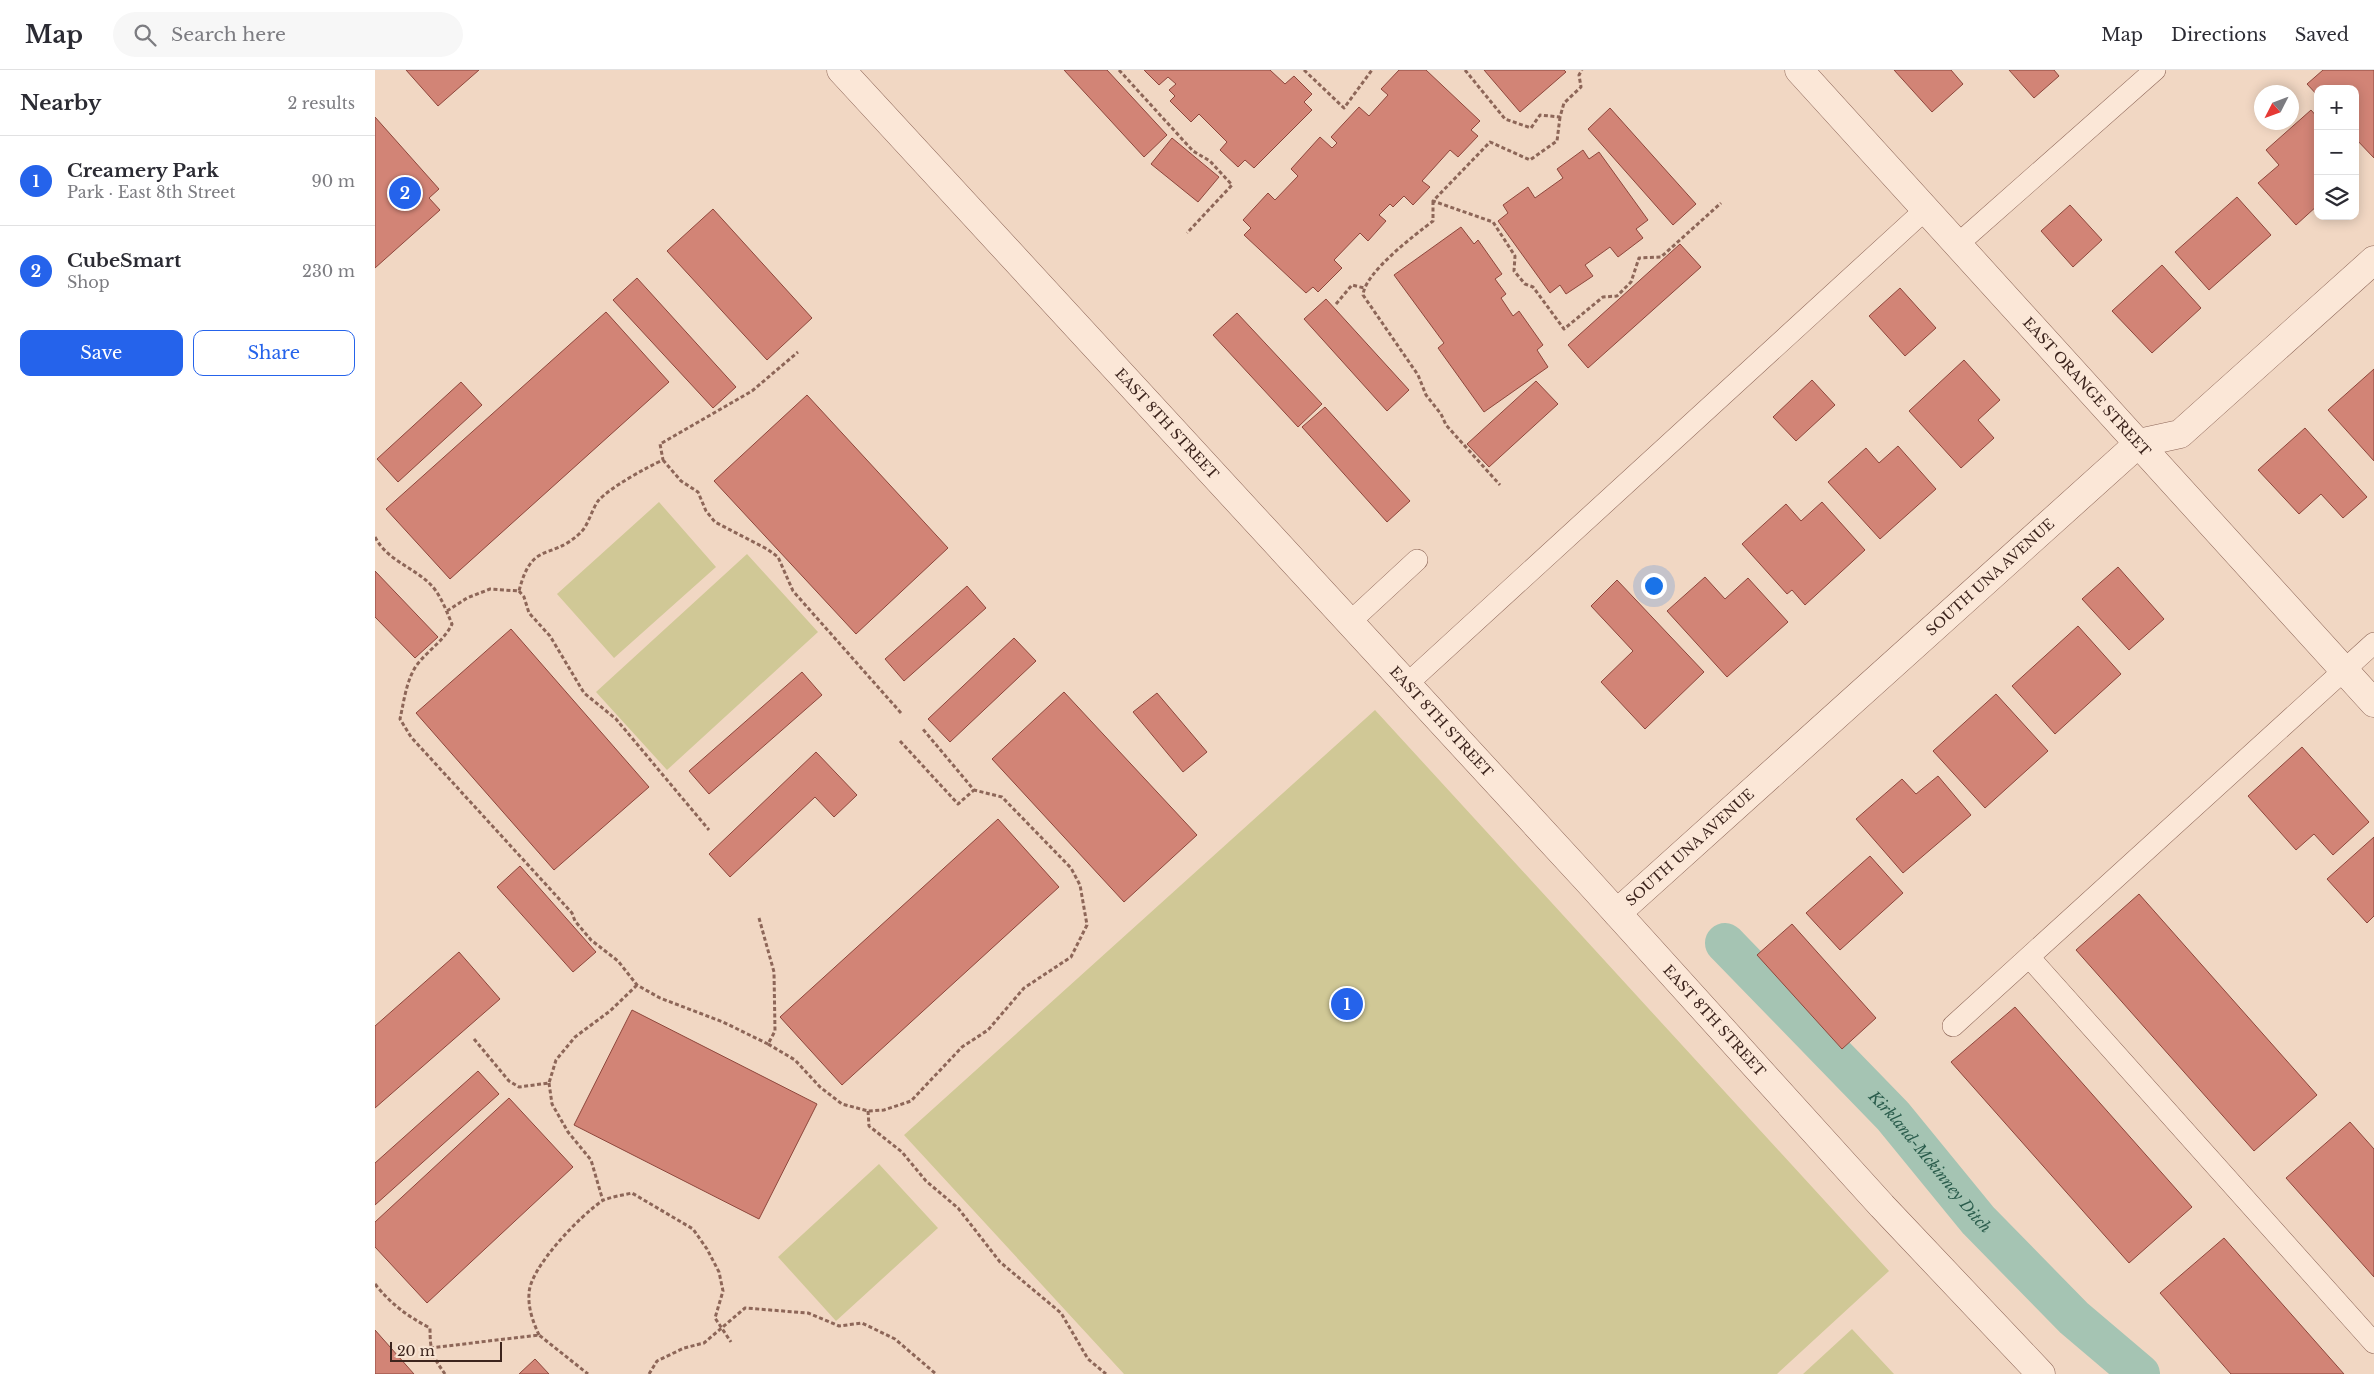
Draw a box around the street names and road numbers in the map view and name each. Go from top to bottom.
street label: EAST ORANGE STREET [2019,314,2154,460]
street label: EAST 8TH STREET [1111,365,1222,483]
street label: SOUTH UNA AVENUE [1922,515,2058,639]
street label: EAST 8TH STREET [1386,663,1497,781]
street label: SOUTH UNA AVENUE [1622,785,1758,910]
street label: EAST 8TH STREET [1659,961,1769,1080]

